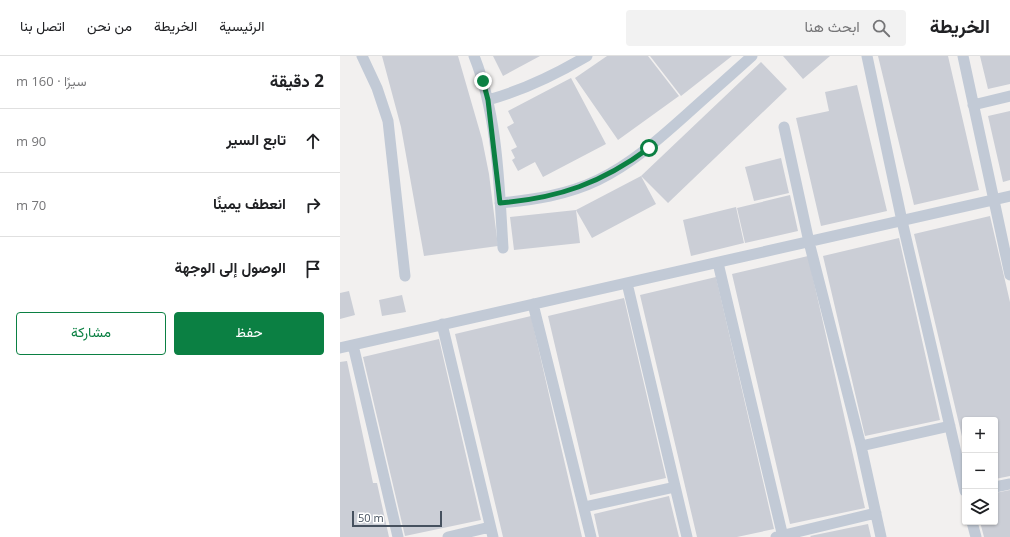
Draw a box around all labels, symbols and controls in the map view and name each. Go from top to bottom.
search box [626,10,906,46]
text: الخريطة [930,13,990,39]
text: اتصل بنا [20,16,65,35]
text: من نحن [87,16,132,35]
text: الخريطة [154,16,197,35]
text: الرئيسية [219,16,265,35]
text: ابحث هنا [804,16,860,36]
icon: search [870,17,892,39]
text: 2 دقيقة [270,69,324,92]
text: سيرًا · 160 m [16,72,86,90]
route end [474,72,492,90]
text: تابع السير [226,129,286,149]
icon: ahead [302,130,324,152]
text: 90 m [16,132,46,150]
route start [640,139,658,157]
text: انعطف يمينًا [213,193,286,213]
icon: right [302,194,324,216]
text: 70 m [16,196,46,214]
text: الوصول إلى الوجهة [175,257,286,277]
icon: arrive [302,258,324,280]
button: مشاركة [16,312,166,355]
button: حفظ [174,312,324,355]
map controls [962,417,998,525]
button: + [962,417,998,453]
button: − [962,453,998,489]
button: layers [962,489,998,525]
scale bar [352,509,442,528]
text: 50 m [358,510,384,525]

